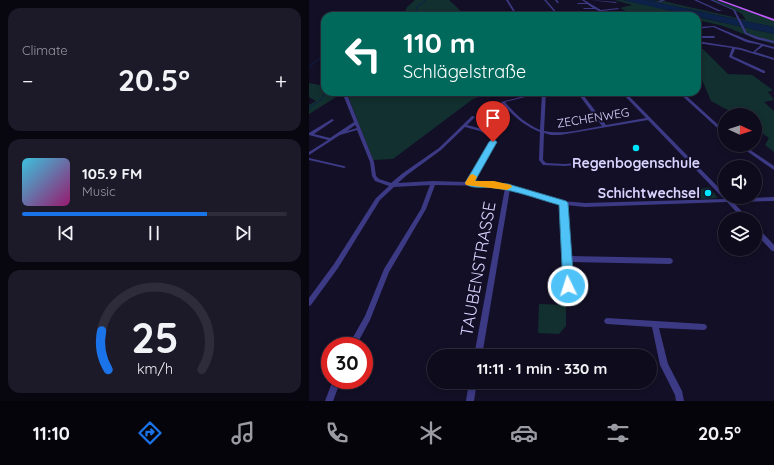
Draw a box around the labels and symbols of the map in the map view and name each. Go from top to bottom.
pin [476,101,510,142]
street label: ZECHENWEG [556,104,630,131]
north arrow [718,108,762,152]
marker: Regenbogenschule [631,143,641,153]
place label: Regenbogenschule [572,154,700,172]
place label: Schichtwechsel [598,184,700,202]
marker: Schichtwechsel [703,188,713,198]
street label: TAUBENSTRASSE [455,200,500,338]
position arrow [547,265,589,307]
speed limit sign: 30 [321,337,373,389]

